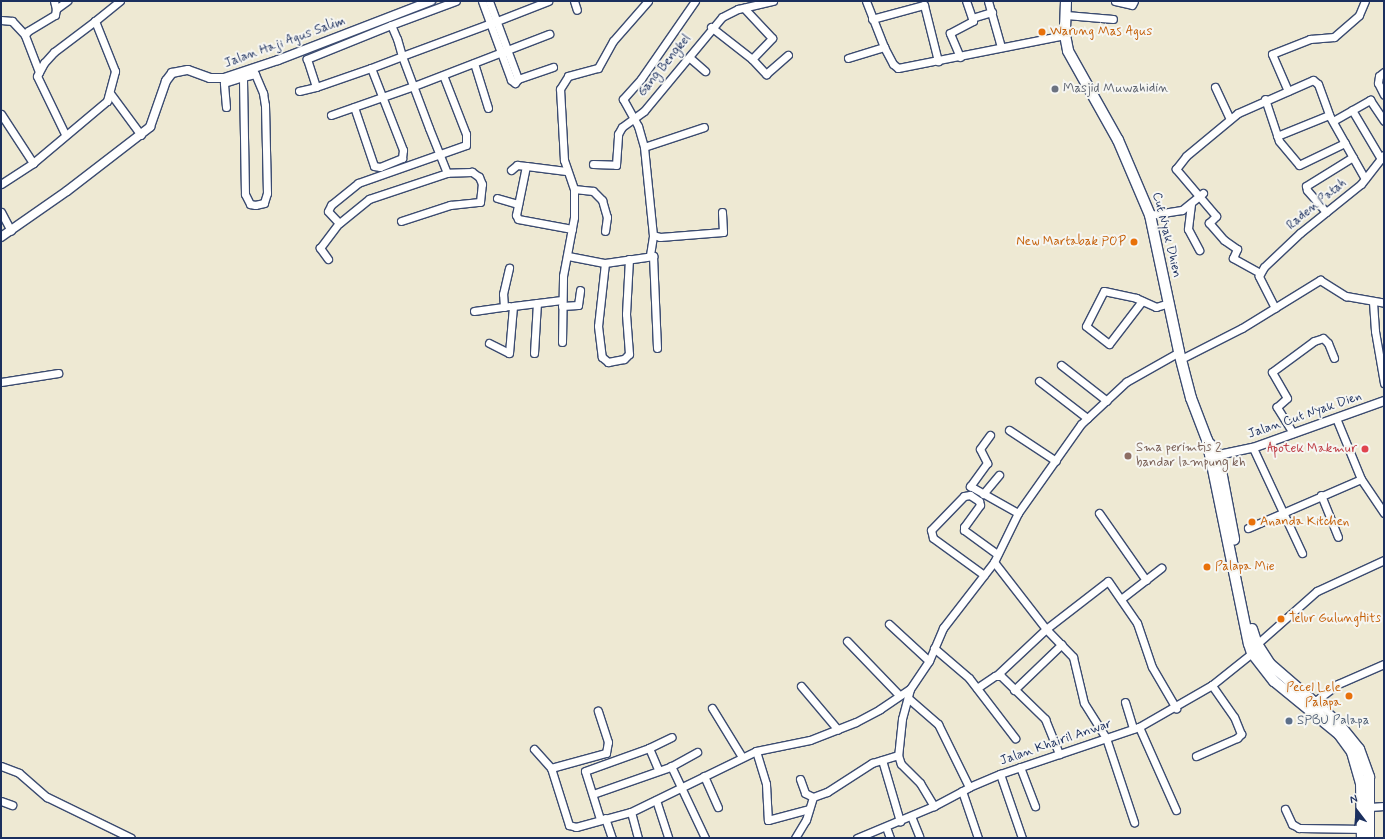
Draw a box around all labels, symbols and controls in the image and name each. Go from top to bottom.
street label: Jalan Haji Agus Salim [224,14,346,72]
place label: Warung Mas Agus [1050,24,1150,40]
marker: Warung Mas Agus [1037,27,1047,37]
street label: Gang Bengkel [635,32,695,100]
place label: Masjid Muwahidin [1063,81,1160,97]
marker: Masjid Muwahidin [1050,84,1060,94]
street label: Raden Patah [1285,177,1349,233]
street label: Cut Nyak Dhien [1148,189,1184,281]
place label: New Martabak POP [1015,234,1126,250]
marker: New Martabak POP [1129,237,1139,247]
street label: Jalan Cut Nyak Dien [1247,389,1363,443]
place label: Sma perimtis 2 bandar lampung kh [1136,441,1240,472]
place label: Apotek Makmur [1267,441,1357,457]
marker: Apotek Makmur [1360,444,1370,454]
marker: Sma perimtis 2 bandar lampung kh [1123,451,1133,461]
place label: Ananda Kitchen [1260,514,1349,530]
marker: Ananda Kitchen [1247,517,1257,527]
place label: Palapa Mie [1215,559,1275,575]
marker: Palapa Mie [1202,562,1212,572]
place label: Telur GulungHits [1289,611,1378,627]
marker: Telur GulungHits [1276,614,1286,624]
place label: Pecel Lele Palapa [1286,681,1341,712]
marker: Pecel Lele Palapa [1344,691,1354,701]
place label: SPBU Palapa [1297,713,1368,729]
marker: SPBU Palapa [1284,716,1294,726]
street label: Jalan Khairil Anwar [999,717,1113,769]
north arrow [1337,791,1377,831]
text: N [1348,792,1359,807]

